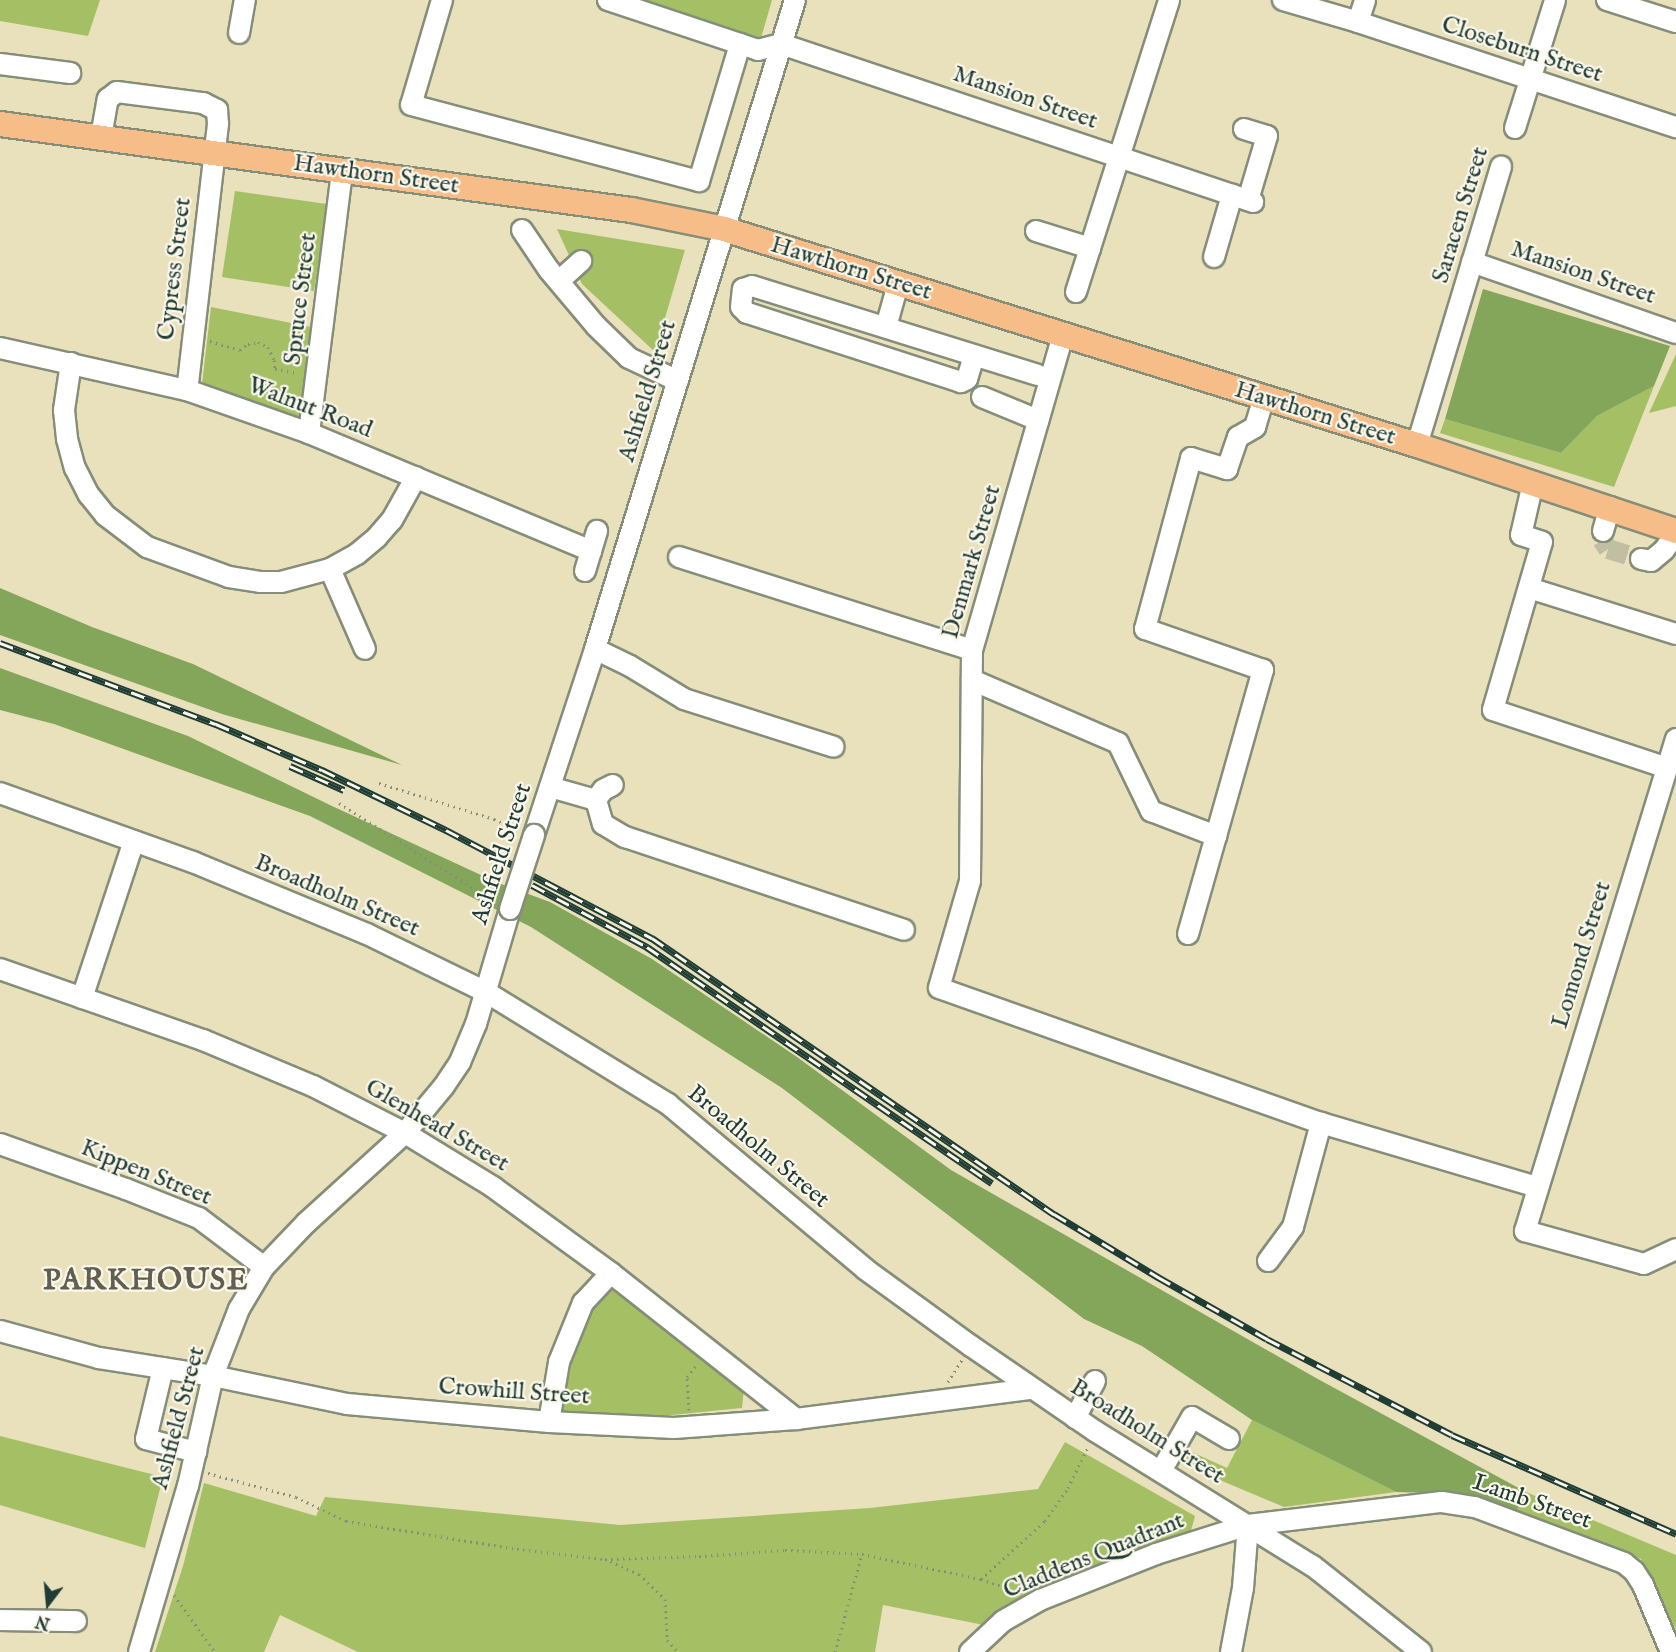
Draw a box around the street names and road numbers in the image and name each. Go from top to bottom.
street label: Closeburn Street [1438,10,1606,90]
street label: Mansion Street [949,60,1101,136]
street label: Saracen Street [1427,143,1495,287]
street label: Hawthorn Street [291,149,461,201]
street label: Cypress Street [152,196,198,342]
street label: Spruce Street [279,231,323,367]
street label: Hawthorn Street [767,231,935,307]
street label: Mansion Street [1507,235,1659,311]
street label: Ashfield Street [613,317,683,465]
street label: Walnut Road [244,371,376,445]
street label: Hawthorn Street [1231,376,1399,452]
street label: Denmark Street [936,482,1008,642]
street label: Ashfield Street [466,780,538,928]
street label: Broadholm Street [250,848,424,944]
street label: Lomond Street [1546,878,1618,1032]
street label: Glenhead Street [360,1073,514,1179]
street label: Broadholm Street [681,1079,835,1215]
street label: Kippen Street [76,1134,216,1212]
street label: Ashfield Street [146,1343,212,1493]
street label: Crowhill Street [437,1372,591,1412]
street label: Broadholm Street [1065,1373,1229,1491]
street label: Lamb Street [1469,1468,1595,1536]
street label: Claddens Quadrant [999,1507,1189,1605]

